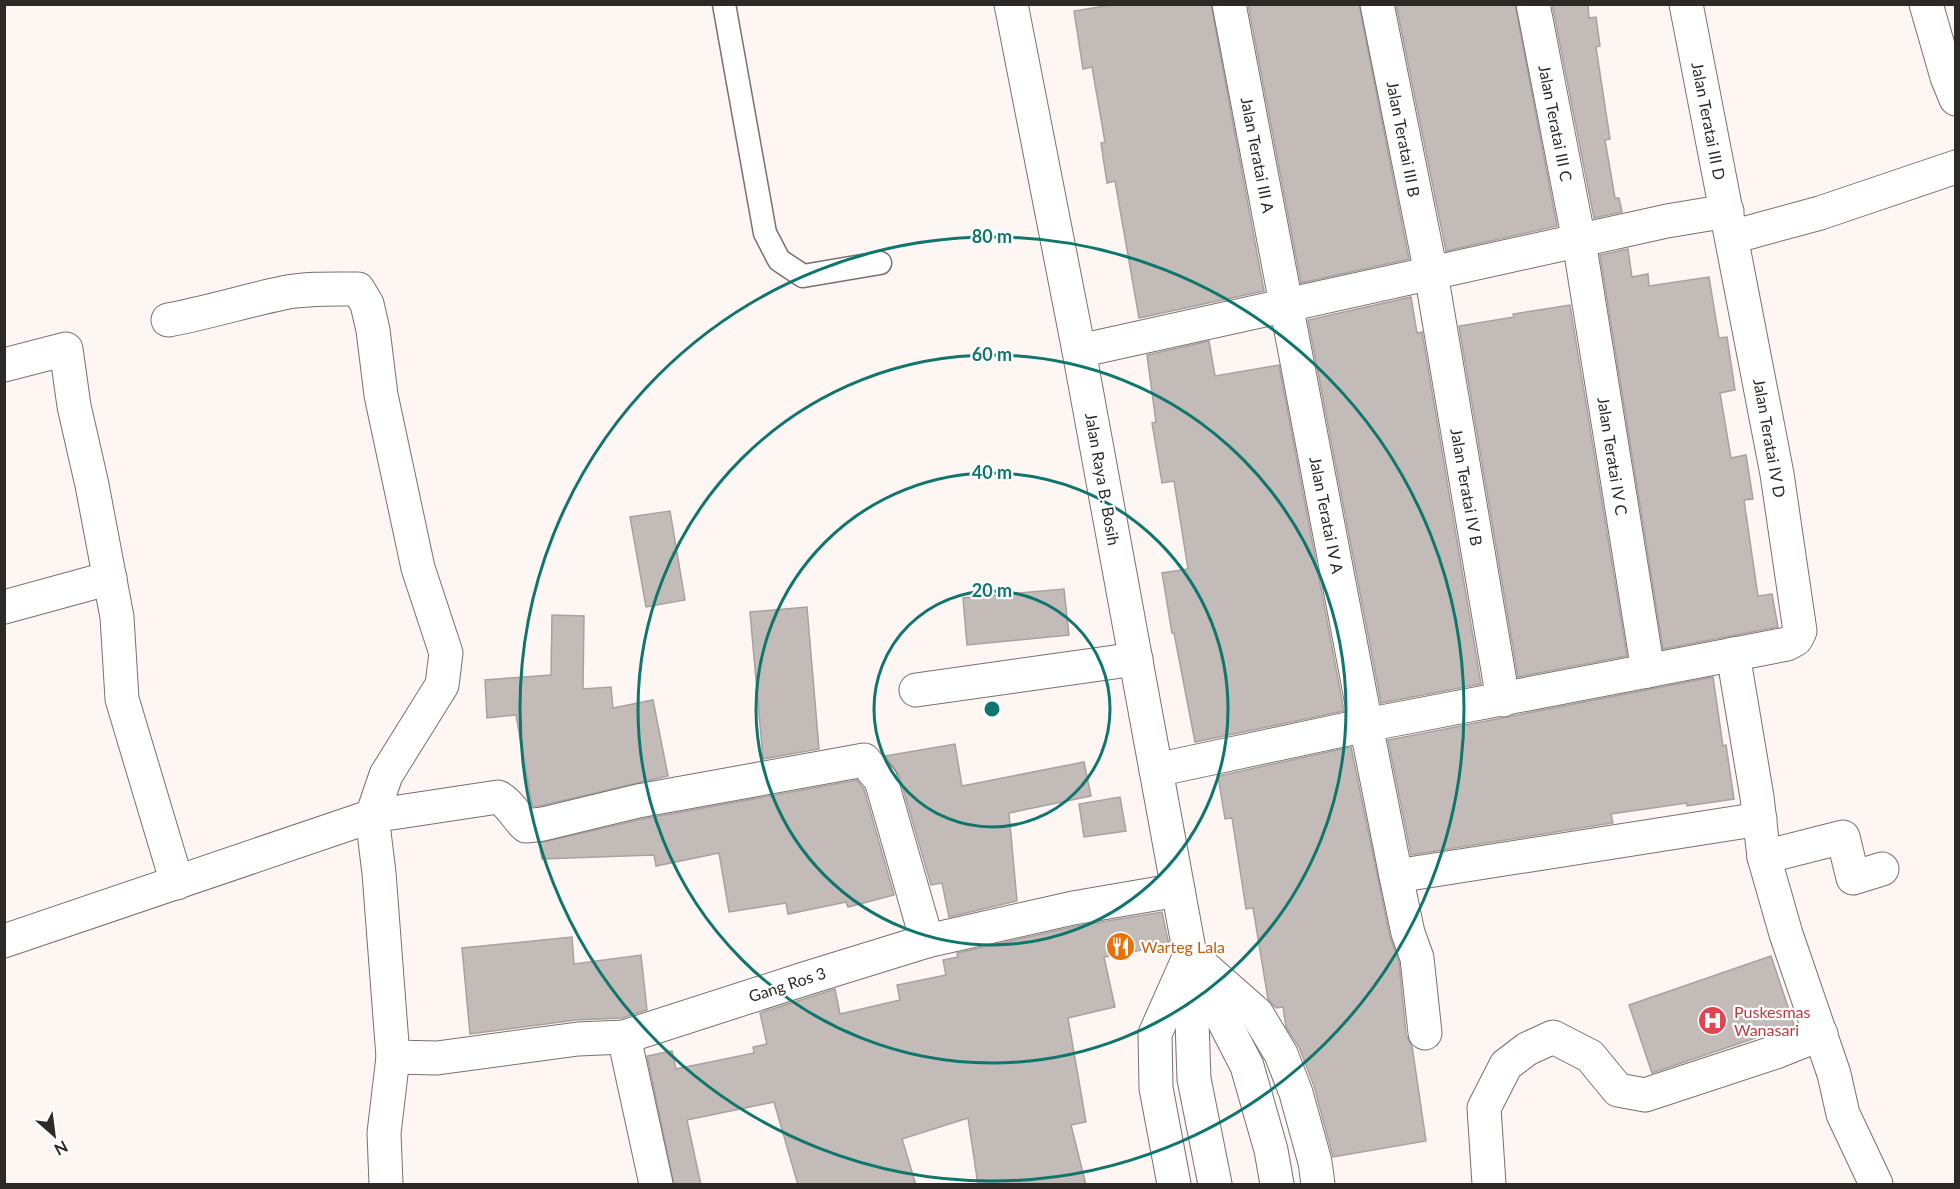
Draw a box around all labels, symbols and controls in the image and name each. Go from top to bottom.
street label: Jalan Teratai III D [1688,61,1730,181]
street label: Jalan Teratai III C [1535,63,1577,183]
street label: Jalan Teratai III B [1383,79,1425,199]
street label: Jalan Teratai III A [1237,95,1279,215]
text: 80 m [972,225,1012,247]
text: 60 m [972,343,1012,365]
street label: Jalan Teratai IV D [1750,377,1790,499]
street label: Jalan Teratai IV C [1594,396,1632,517]
street label: Jalan Raya B. Bosih [1082,411,1124,547]
street label: Jalan Teratai IV B [1447,427,1487,547]
street label: Jalan Teratai IV A [1306,455,1348,575]
text: 40 m [972,461,1012,483]
text: 20 m [972,579,1012,601]
centre of rings [982,699,1002,719]
restaurant icon: Warteg Lala [1104,930,1136,962]
place label: Warteg Lala [1141,937,1225,956]
street label: Gang Ros 3 [746,963,828,1005]
place label: Puskesmas Wanasari [1734,1002,1811,1039]
hospital icon: Puskesmas Wanasari [1697,1004,1729,1036]
north arrow [24,1105,84,1165]
text: N [51,1137,71,1160]

